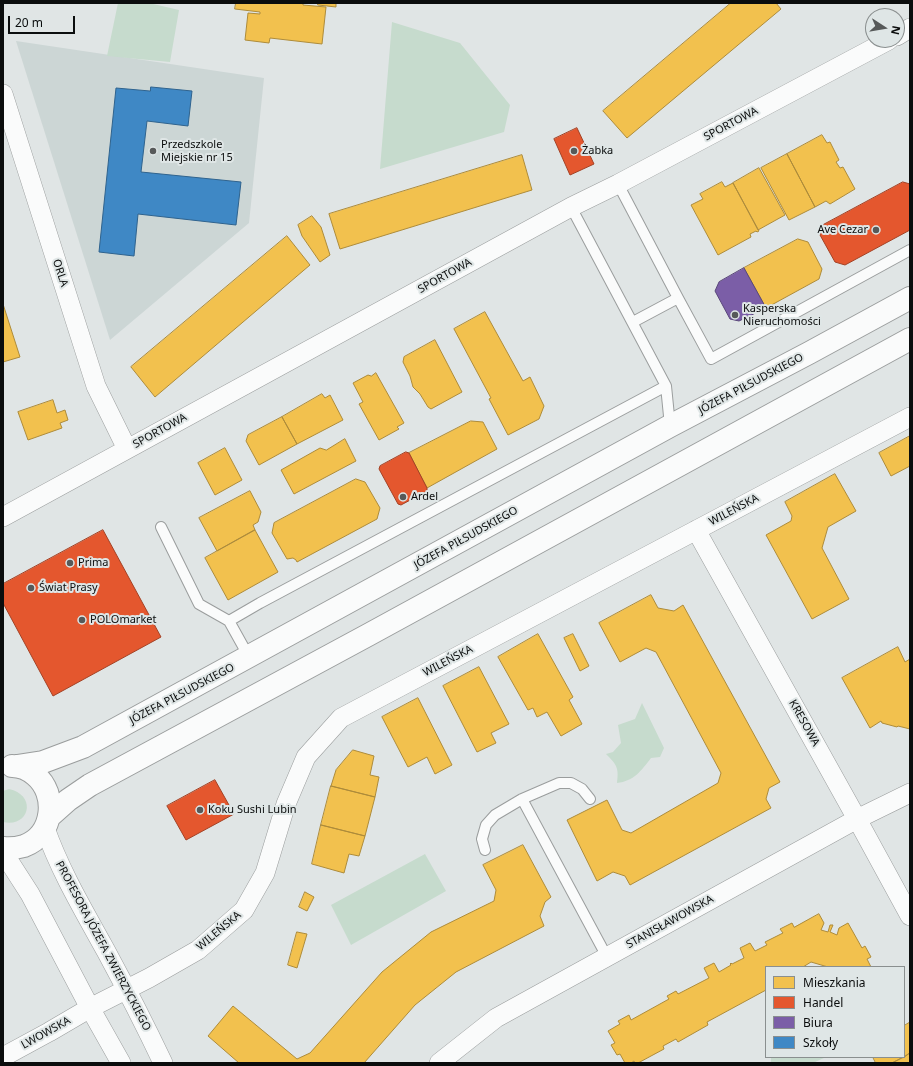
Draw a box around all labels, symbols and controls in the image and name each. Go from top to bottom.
scale bar [10,8,77,34]
north arrow [865,8,905,48]
text: 20 m [15,14,43,31]
text: N [888,24,905,36]
street label: SPORTOWA [702,104,760,144]
place label: Przedszkole Miejskie nr 15 [161,138,233,164]
place label: Żabka [582,144,613,158]
marker: Przedszkole Miejskie nr 15 [148,146,158,156]
marker: Żabka [569,146,579,156]
place label: Ave Cezar [817,223,868,237]
marker: Ave Cezar [871,225,881,235]
street label: SPORTOWA [416,256,474,296]
street label: ORLA [49,258,71,288]
place label: Kasperska Nieruchomości [743,302,821,328]
marker: Kasperska Nieruchomości [730,310,740,320]
street label: JÓZEFA PIŁSUDSKIEGO [696,351,806,417]
street label: SPORTOWA [131,411,189,451]
place label: Ardel [411,490,438,504]
street label: WILEŃSKA [707,491,761,529]
marker: Ardel [398,492,408,502]
street label: JÓZEFA PIŁSUDSKIEGO [412,504,520,572]
place label: Prima [78,556,108,570]
marker: Prima [65,558,75,568]
place label: Świat Prasy [39,581,98,595]
marker: Świat Prasy [26,583,36,593]
place label: POLOmarket [90,613,156,627]
marker: POLOmarket [77,615,87,625]
street label: WILEŃSKA [421,642,475,680]
street label: JÓZEFA PIŁSUDSKIEGO [127,661,237,727]
street label: KRESOWA [786,697,822,749]
place label: Koku Sushi Lubin [208,803,297,817]
marker: Koku Sushi Lubin [195,805,205,815]
street label: PROFESORA JÓZEFA ZWIERZYCKIEGO [53,859,153,1033]
street label: STANISŁAWOWSKA [624,893,716,951]
street label: WILEŃSKA [194,909,244,953]
legend [765,966,905,1058]
text: Mieszkania [803,974,866,991]
text: Handel [803,994,843,1011]
street label: LWOWSKA [19,1014,73,1052]
text: Biura [803,1014,833,1031]
text: Szkoły [803,1034,838,1051]

